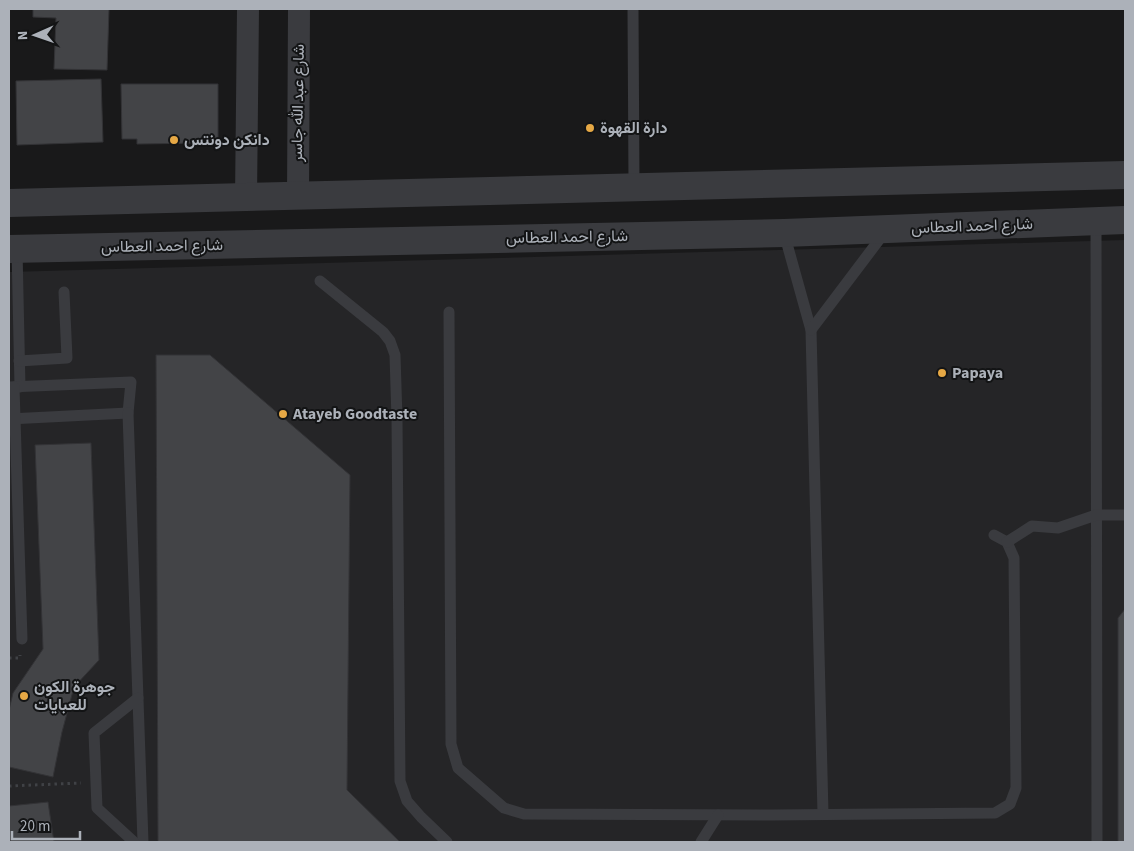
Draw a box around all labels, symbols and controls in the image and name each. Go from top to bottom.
north arrow [10,10,60,60]
text: N [13,30,33,40]
street label: شارع عبد الله جاسر [286,44,310,163]
place label: دارة القهوة [600,117,668,139]
marker: دارة القهوة [584,122,596,134]
place label: دانكن دونتس [184,129,270,151]
marker: دانكن دونتس [168,134,180,146]
street label: شارع احمد العطاس [911,213,1033,239]
street label: شارع احمد العطاس [506,225,628,249]
street label: شارع احمد العطاس [101,234,223,258]
place label: Papaya [952,362,1003,384]
marker: Papaya [936,367,948,379]
place label: Atayeb Goodtaste [292,403,417,425]
marker: Atayeb Goodtaste [277,408,289,420]
place label: جوهرة الكون للعبايات [34,676,115,716]
marker: جوهرة الكون للعبايات [18,690,30,702]
scale bar [12,808,80,840]
text: 20 m [20,816,50,837]

